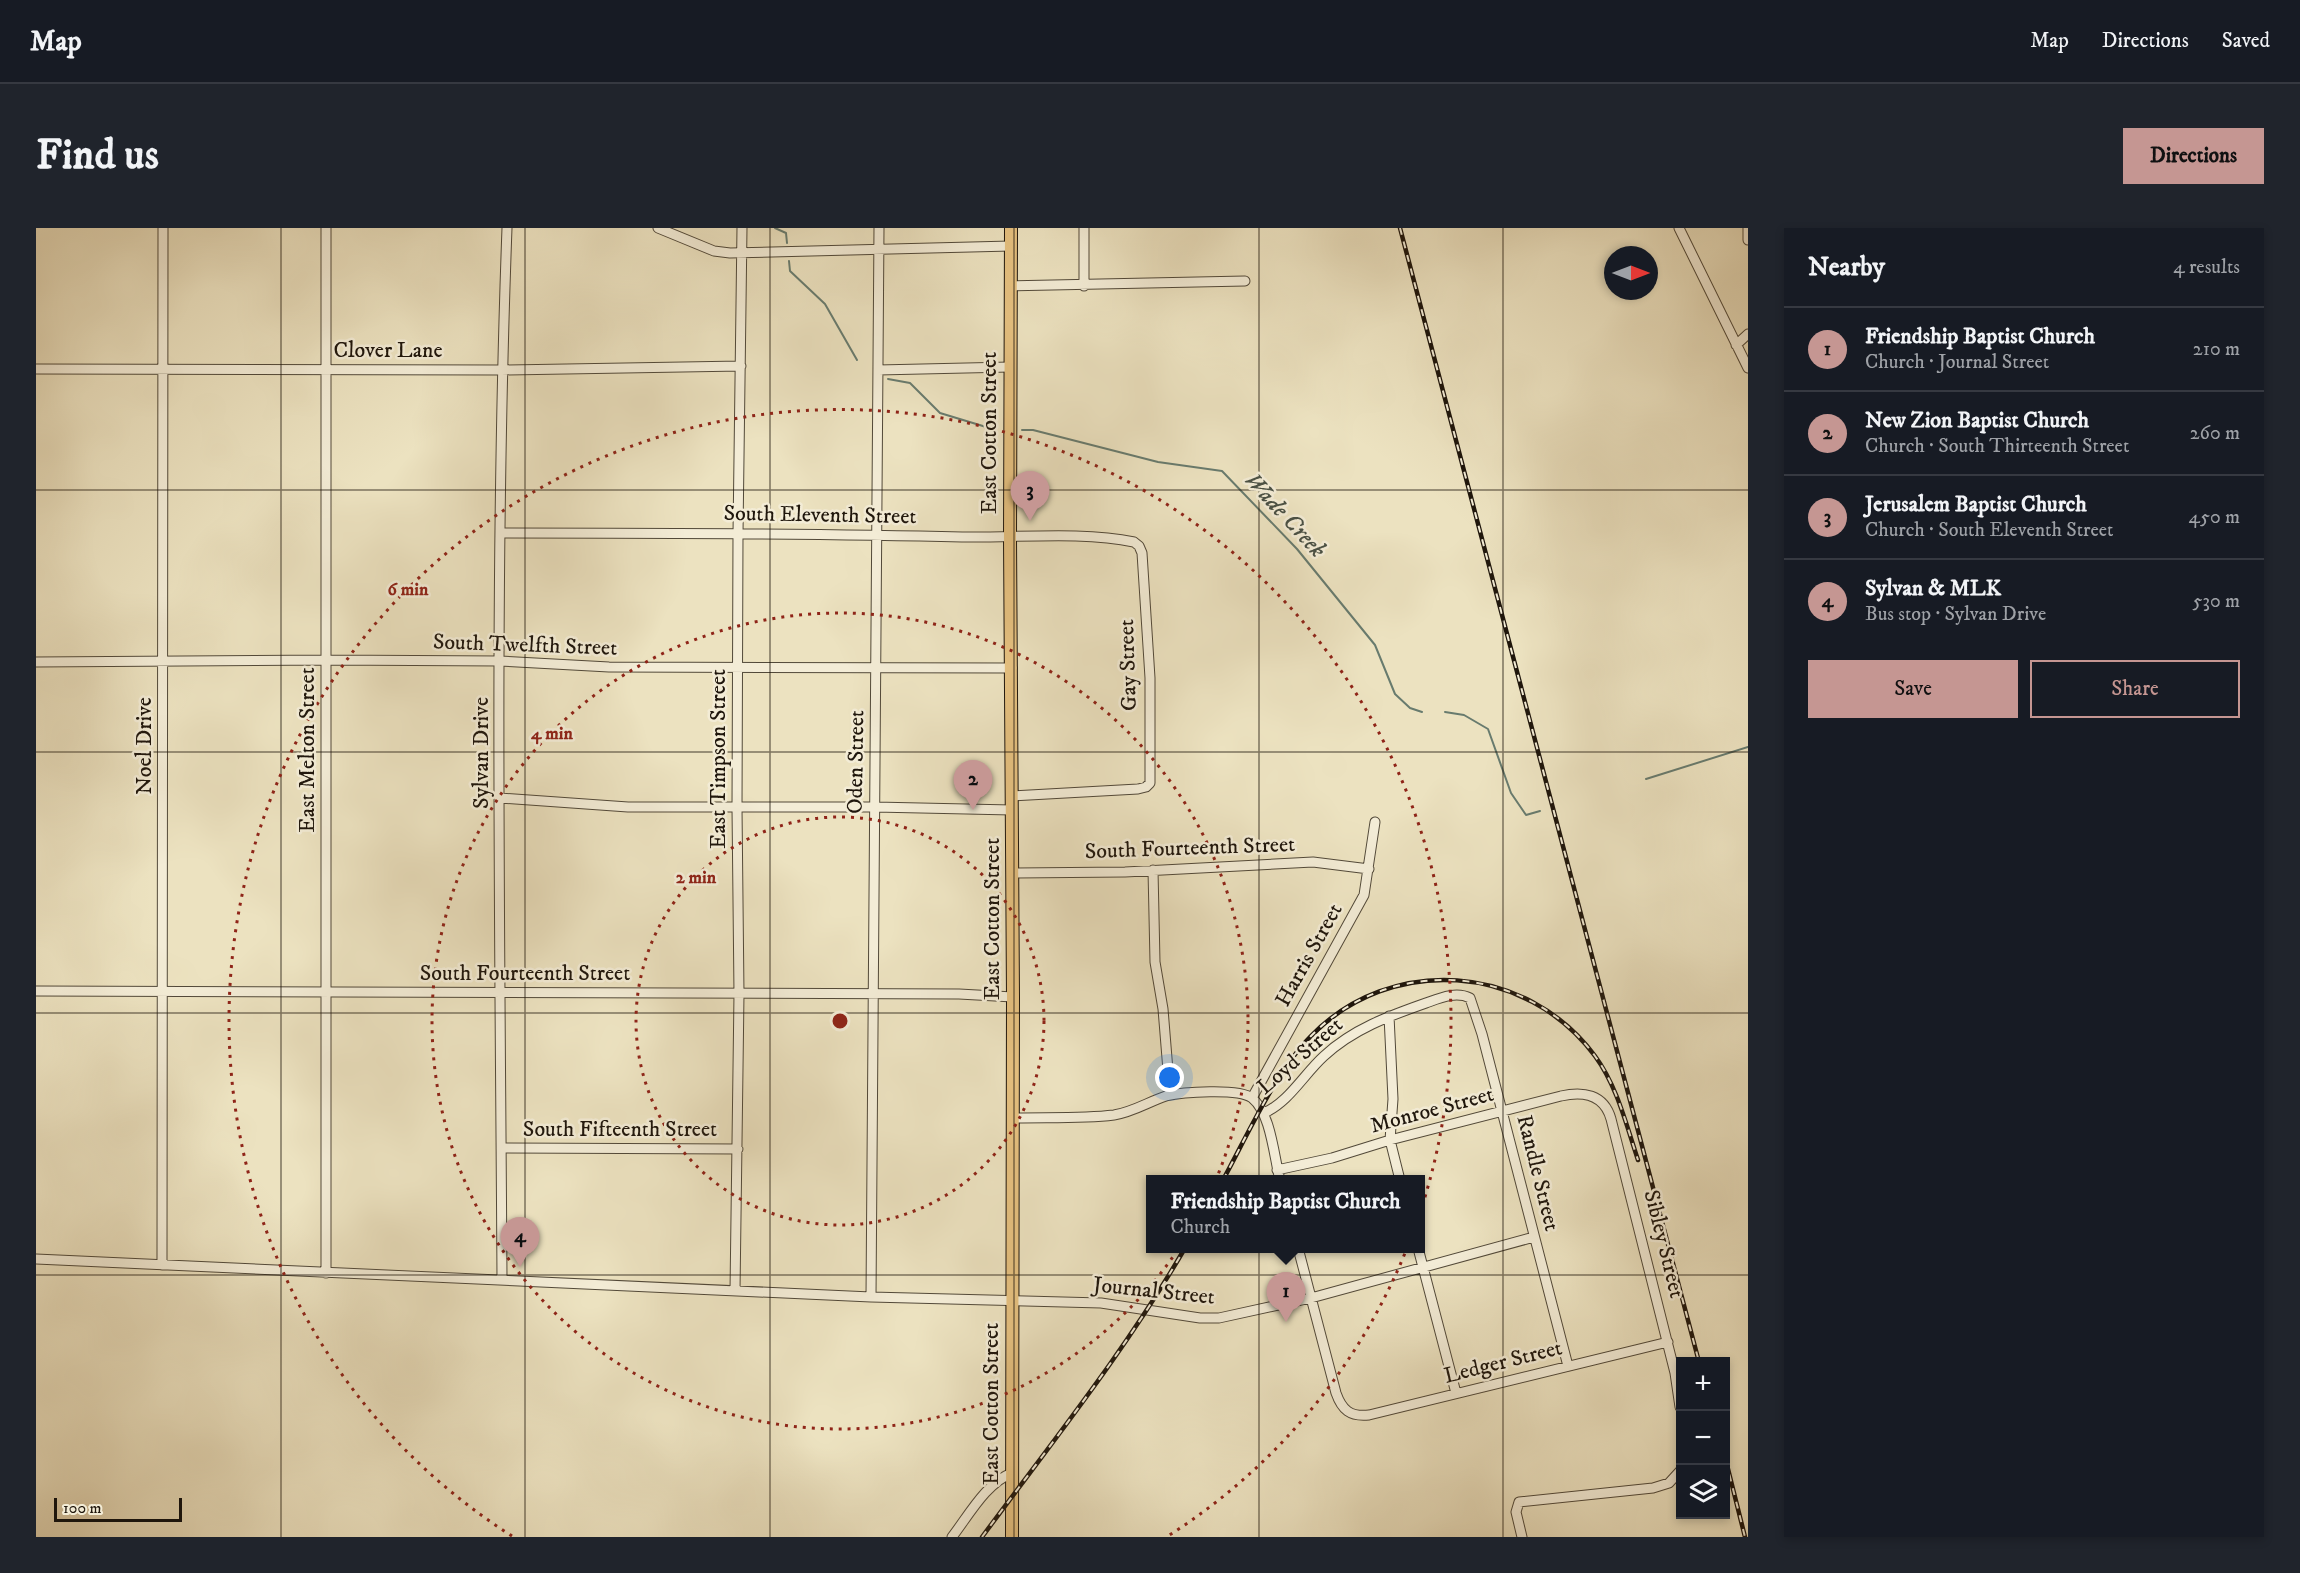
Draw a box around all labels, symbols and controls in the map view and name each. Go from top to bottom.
text: Map [30,24,82,59]
text: Map [2030,28,2069,54]
text: Directions [2102,28,2189,54]
text: Saved [2222,28,2270,54]
button: Directions [2123,128,2264,184]
text: Find us [36,130,159,182]
north arrow [1604,246,1658,300]
text: Nearby [1808,251,1885,284]
text: 4 results [2173,255,2240,280]
text: Friendship Baptist Church [1865,323,2095,350]
street label: Clover Lane [333,337,443,364]
text: 1 [1824,337,1831,362]
text: 210 m [2193,337,2240,362]
text: Church · Journal Street [1865,350,2049,375]
street label: East Cotton Street [976,352,1003,514]
text: New Zion Baptist Church [1865,407,2089,434]
text: 2 [1823,421,1832,446]
text: 260 m [2190,421,2240,446]
text: Church · South Thirteenth Street [1865,434,2129,459]
water label: Wade Creek [1238,466,1332,564]
pin: 3 [1010,472,1050,521]
text: Jerusalem Baptist Church [1865,491,2087,518]
street label: South Eleventh Street [723,500,917,530]
text: 3 [1824,505,1831,530]
text: 450 m [2189,505,2240,530]
text: Church · South Eleventh Street [1865,518,2114,543]
text: Sylvan & MLK [1865,575,2001,602]
text: 6 min [388,579,429,601]
text: 4 [1822,589,1833,614]
text: 530 m [2193,589,2240,614]
text: Bus stop · Sylvan Drive [1865,602,2046,627]
street label: Gay Street [1113,619,1143,711]
street label: South Twelfth Street [432,628,618,662]
button: Save [1808,660,2018,718]
button: Share [2030,660,2240,718]
street label: East Melton Street [294,667,321,833]
street label: East Timpson Street [705,669,732,849]
street label: Noel Drive [131,697,158,795]
street label: Sylvan Drive [468,697,495,809]
street label: Oden Street [842,710,870,814]
text: 4 min [530,723,573,745]
pin: 2 [954,760,992,810]
street label: South Fourteenth Street [1084,831,1296,865]
street label: East Cotton Street [979,838,1006,1000]
text: 2 min [676,867,717,889]
street label: Harris Street [1270,899,1348,1011]
street label: South Fourteenth Street [420,960,630,987]
centre of rings [830,1011,850,1031]
street label: Loyd Street [1252,1011,1348,1101]
your location [1155,1063,1184,1092]
street label: Monroe Street [1367,1081,1497,1139]
street label: Randle Street [1511,1112,1565,1234]
street label: South Fifteenth Street [523,1116,717,1143]
popup [1146,1175,1425,1253]
street label: Sibley Street [1638,1187,1690,1301]
text: Friendship Baptist Church [1170,1188,1401,1215]
text: Church [1170,1215,1230,1240]
pin: 4 [500,1218,540,1267]
street label: Journal Street [1090,1271,1216,1311]
pin: 1 [1266,1272,1306,1322]
street label: East Cotton Street [978,1323,1005,1485]
street label: Ledger Street [1441,1334,1565,1390]
map controls [1676,1357,1730,1519]
button: + [1676,1357,1730,1411]
button: − [1676,1411,1730,1465]
button: layers [1676,1465,1730,1519]
scale bar [54,1495,182,1522]
text: 100 m [63,1498,102,1518]

